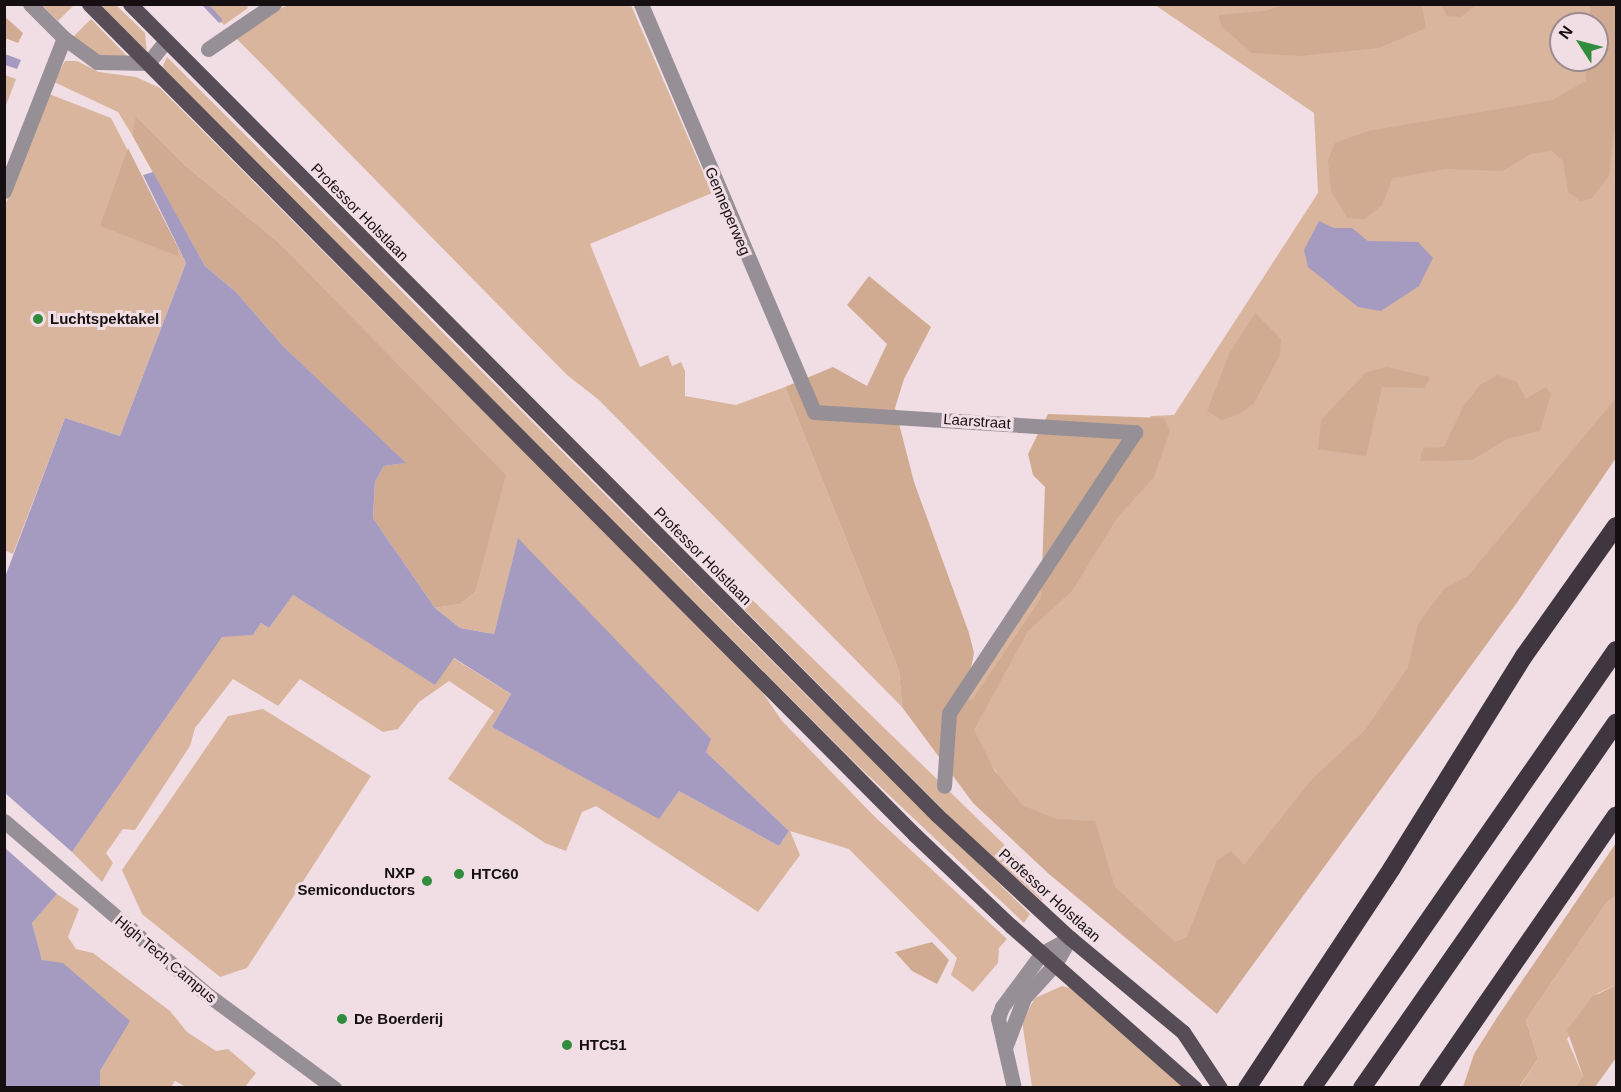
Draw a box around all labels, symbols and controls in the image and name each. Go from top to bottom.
north arrow [1549,12,1609,72]
text: N [1555,23,1576,42]
street label: Professor Holstlaan [307,159,413,265]
street label: Genneperweg [701,164,755,258]
place label: Luchtspektakel [50,310,159,328]
marker: Luchtspektakel [31,312,45,326]
street label: Laarstraat [943,410,1011,432]
street label: Professor Holstlaan [650,503,756,609]
street label: Professor Holstlaan [995,845,1105,945]
place label: NXP Semiconductors [297,863,415,898]
place label: HTC60 [471,865,519,883]
marker: HTC60 [452,867,466,881]
marker: NXP Semiconductors [420,874,434,888]
street label: High Tech Campus [112,911,220,1007]
place label: De Boerderij [354,1010,443,1028]
marker: De Boerderij [335,1012,349,1026]
place label: HTC51 [579,1036,627,1054]
marker: HTC51 [560,1038,574,1052]

